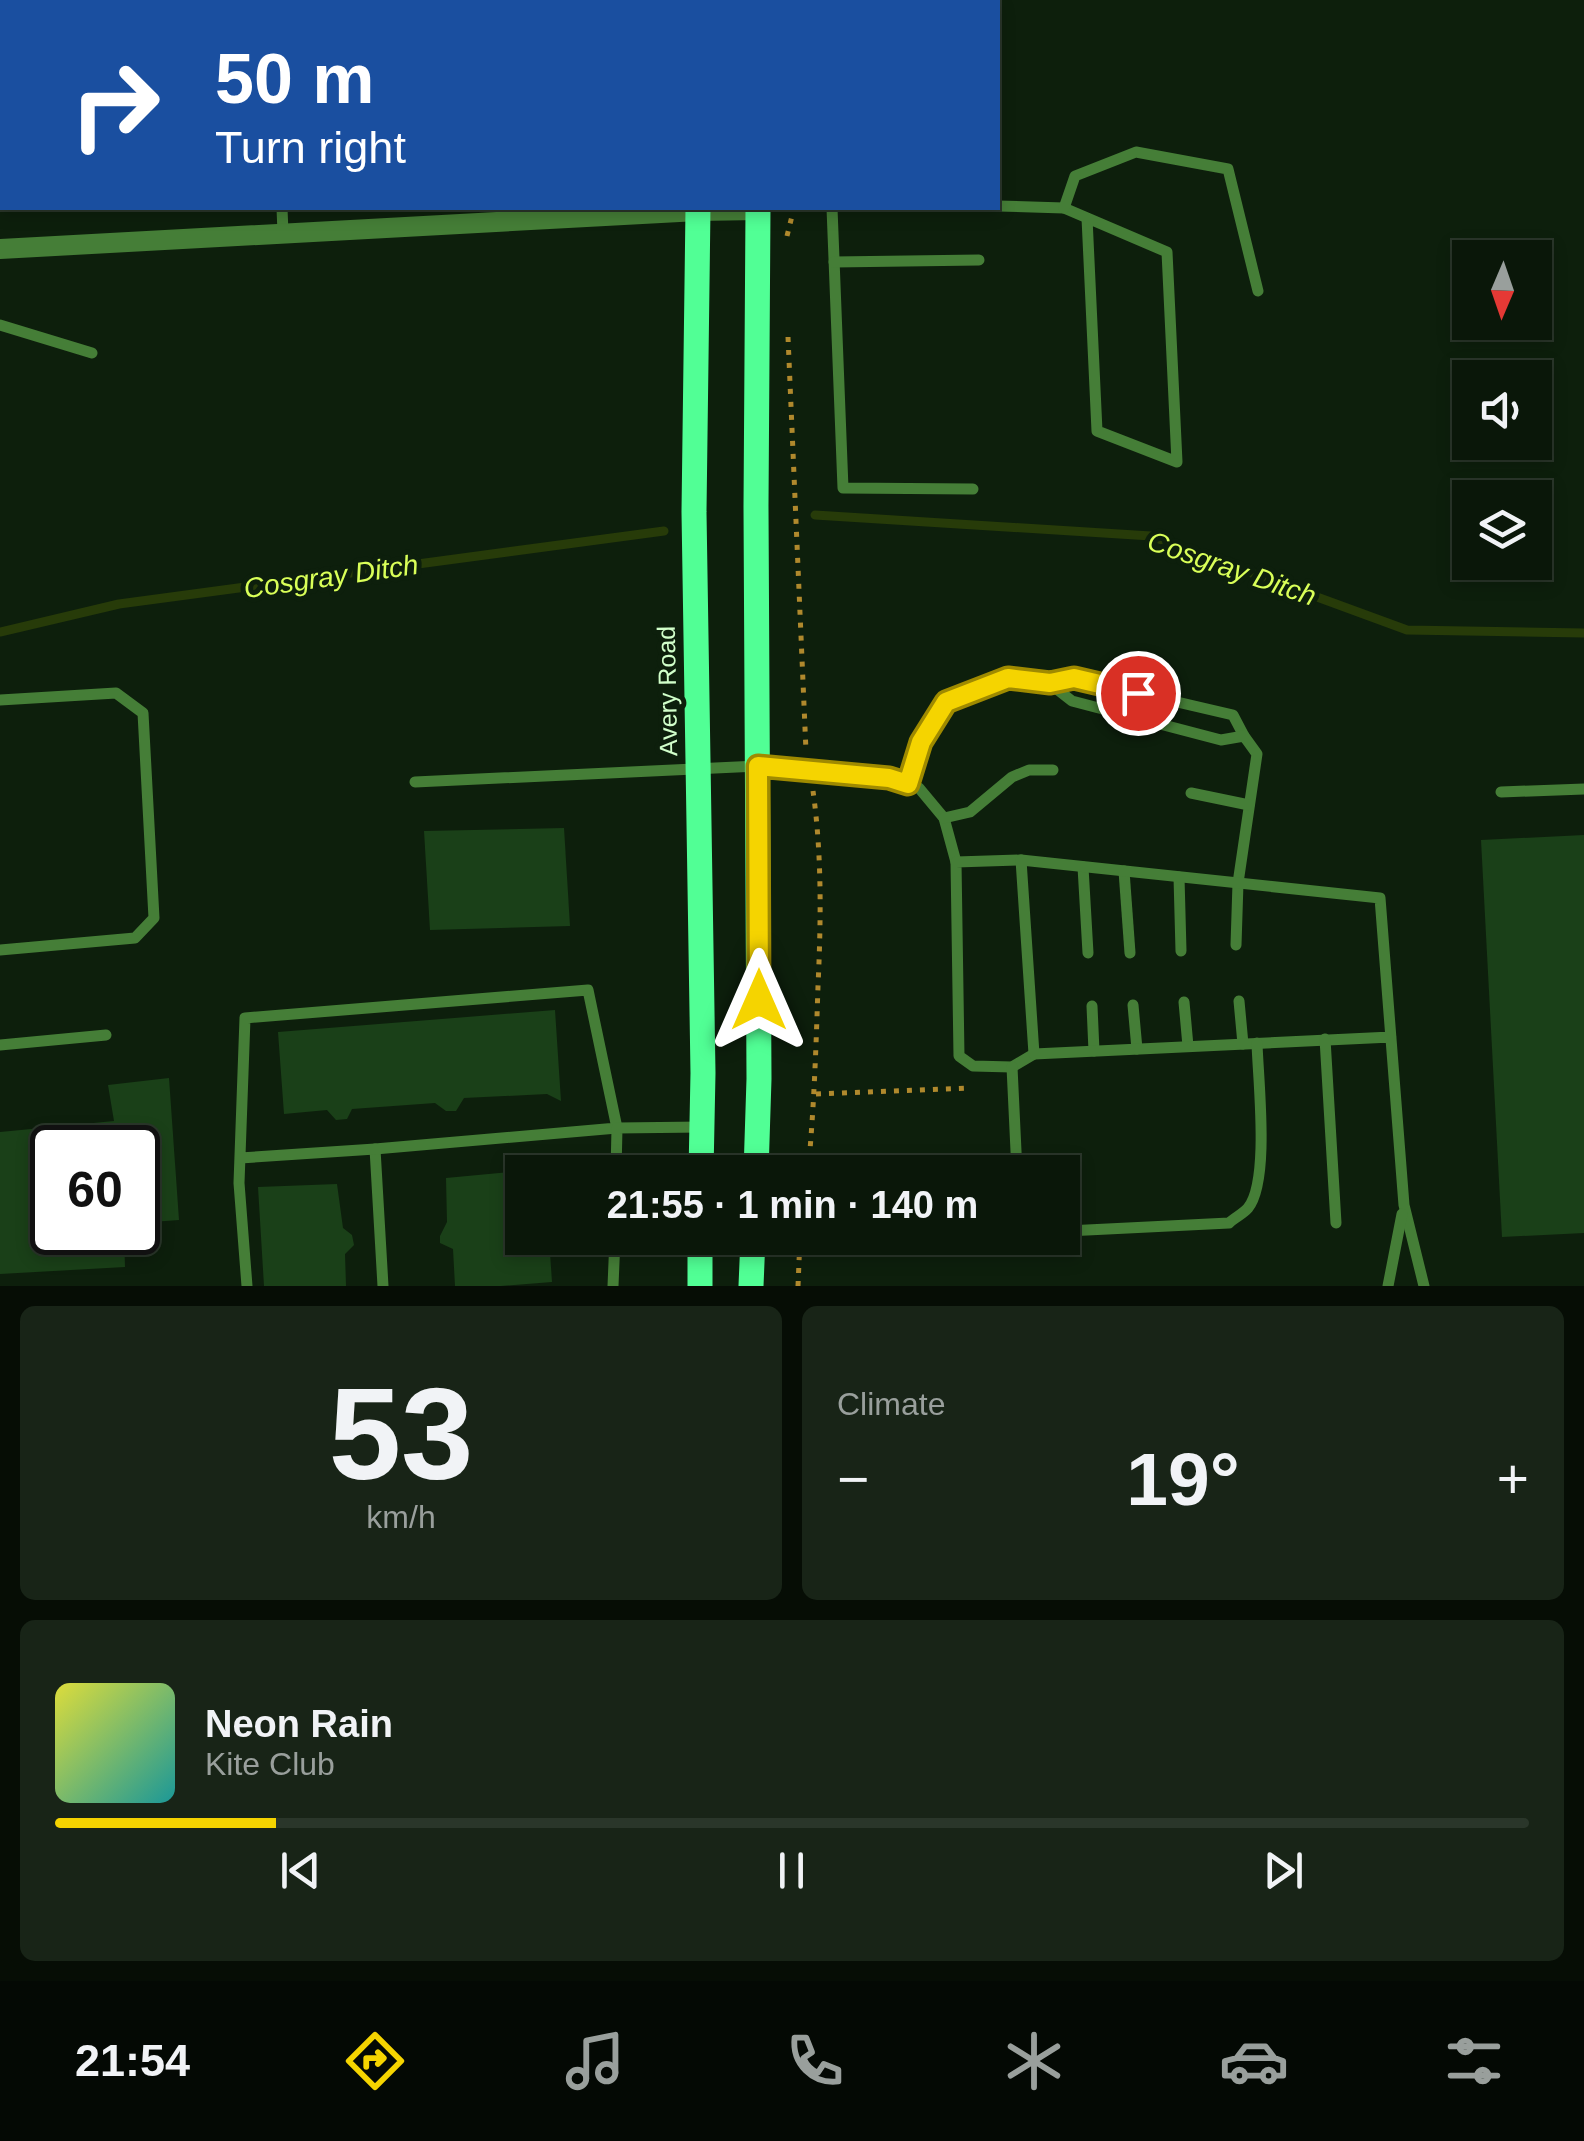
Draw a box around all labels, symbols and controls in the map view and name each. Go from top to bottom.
icon: right [50,40,180,170]
text: 50 m [215,40,375,118]
text: Turn right [215,122,406,173]
north arrow [1452,240,1552,340]
map controls [1452,240,1552,580]
button: sound [1452,360,1552,460]
button: layers [1452,480,1552,580]
water label: Cosgray Ditch [1144,525,1320,612]
water label: Cosgray Ditch [242,549,420,604]
street label: Avery Road [652,626,682,756]
pin [1096,651,1181,736]
icon: arrive [1111,666,1166,721]
position arrow [707,948,811,1052]
speed limit sign: 60 [30,1125,160,1255]
text: 21:55 · 1 min · 140 m [607,1184,978,1226]
text: 53 [329,1361,473,1507]
text: Climate [837,1386,945,1422]
text: 19° [1126,1437,1240,1521]
text: − [837,1448,869,1510]
text: + [1497,1448,1529,1510]
text: km/h [366,1499,436,1535]
text: Neon Rain [205,1703,393,1745]
text: Kite Club [205,1746,335,1782]
icon: previous [273,1843,328,1898]
icon: pause [764,1843,819,1898]
icon: next [1256,1843,1311,1898]
icon: directions [340,2026,410,2096]
icon: music [560,2026,630,2096]
icon: phone [780,2026,850,2096]
icon: climate [999,2026,1069,2096]
icon: car [1219,2026,1289,2096]
icon: filters [1439,2026,1509,2096]
text: 21:54 [75,2035,190,2086]

